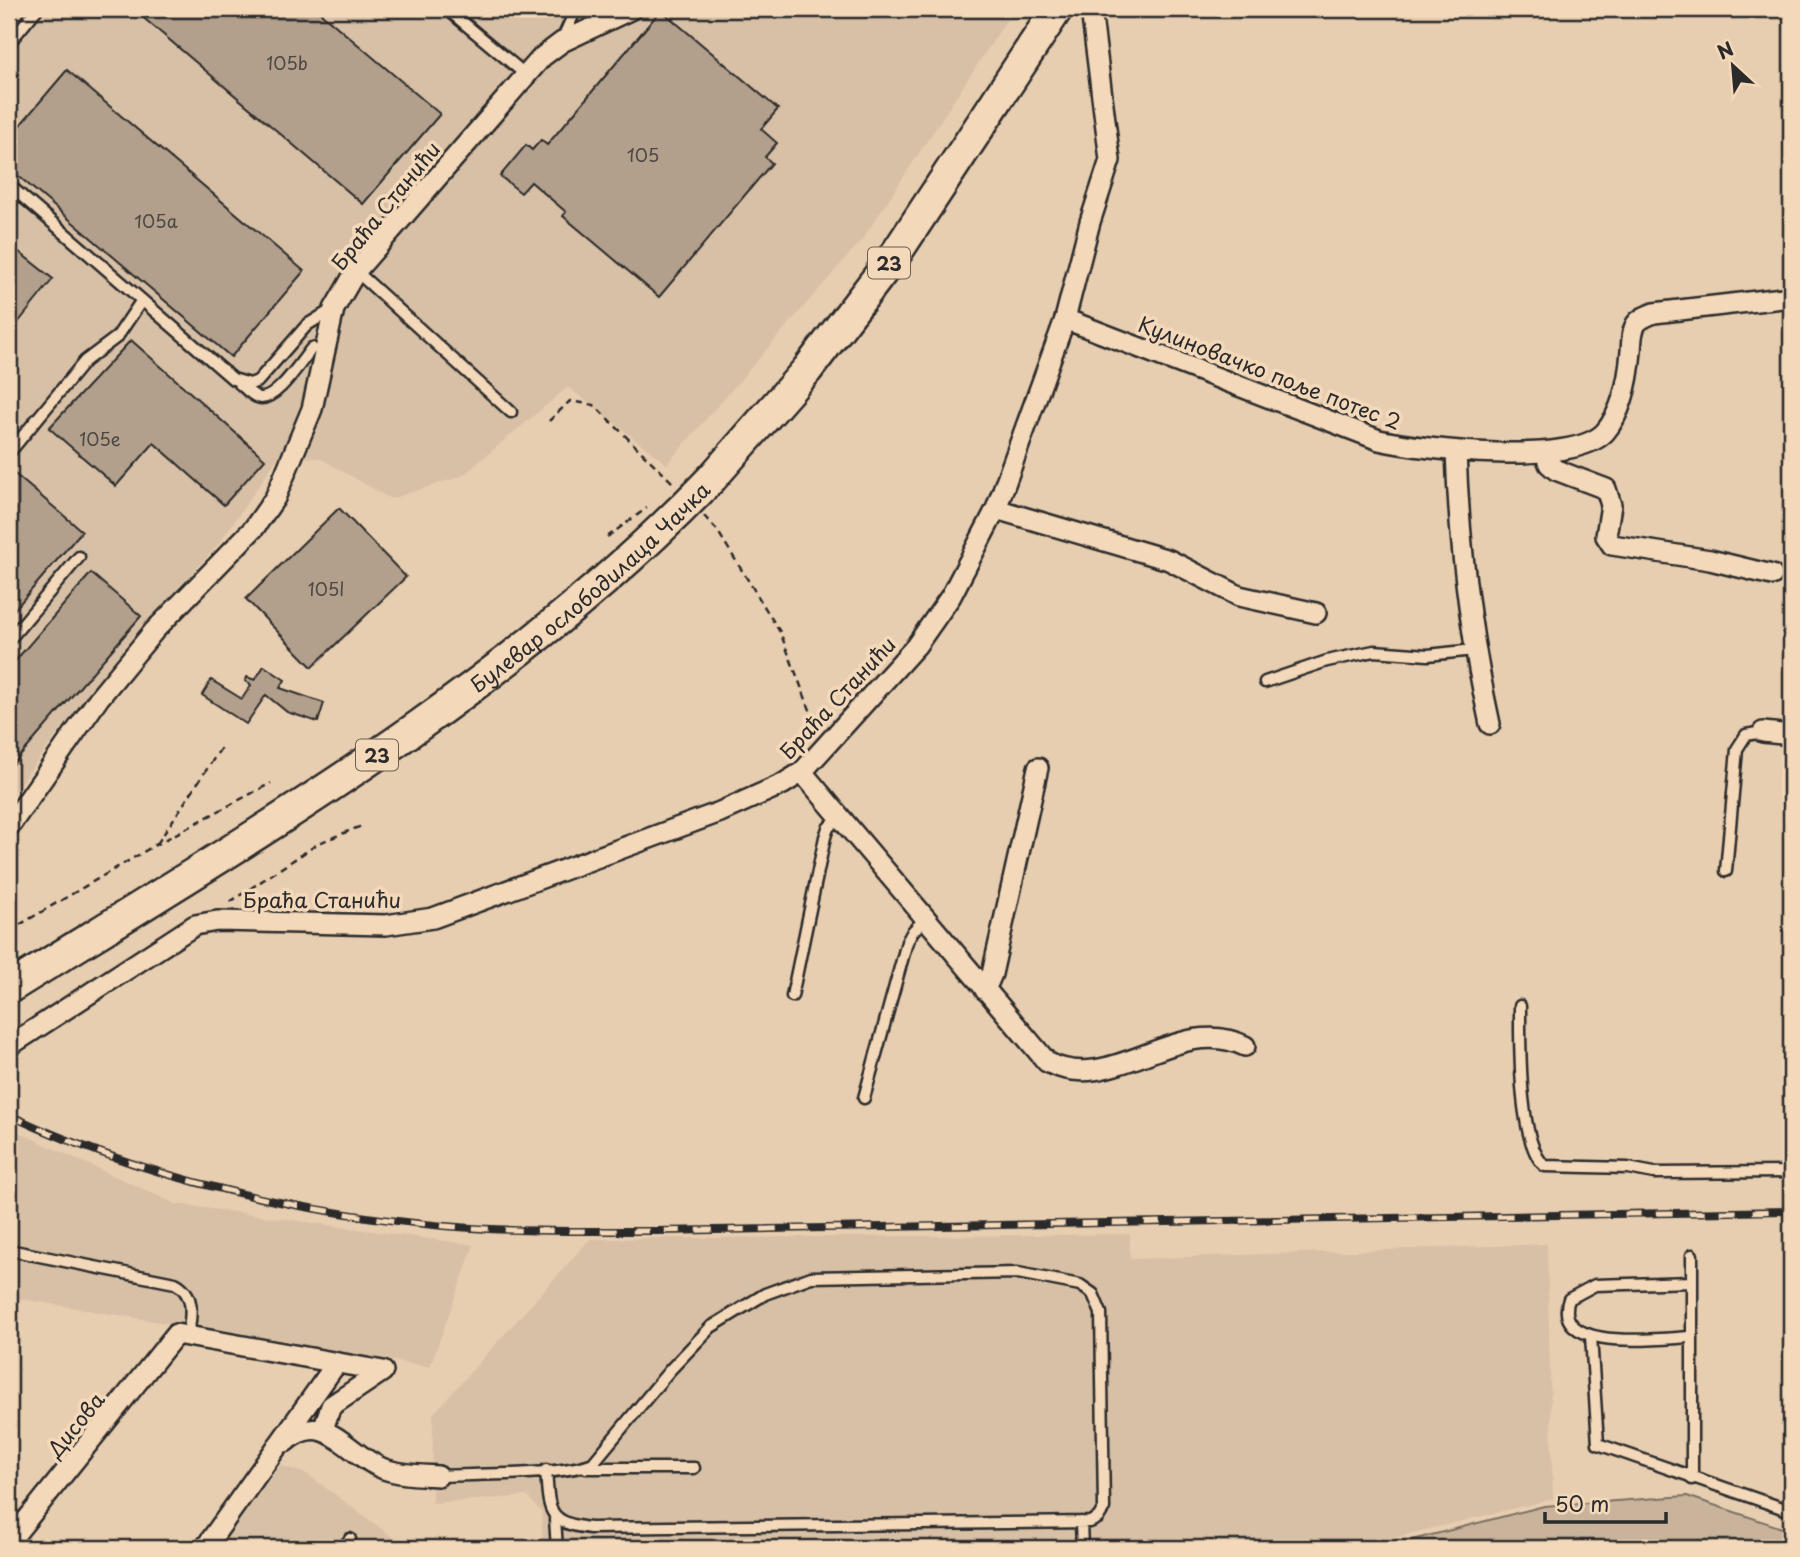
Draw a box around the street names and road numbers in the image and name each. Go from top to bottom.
street label: Браћа Станићи [323,134,447,276]
road number: 23 [868,247,910,278]
street label: Кулиновачко поље потес 2 [1134,307,1406,437]
street label: Булевар ослободилаца Чачка [463,473,717,700]
street label: Браћа Станићи [771,628,903,766]
road number: 23 [356,740,398,770]
street label: Браћа Станићи [243,883,401,915]
street label: Дисова [38,1384,111,1464]

